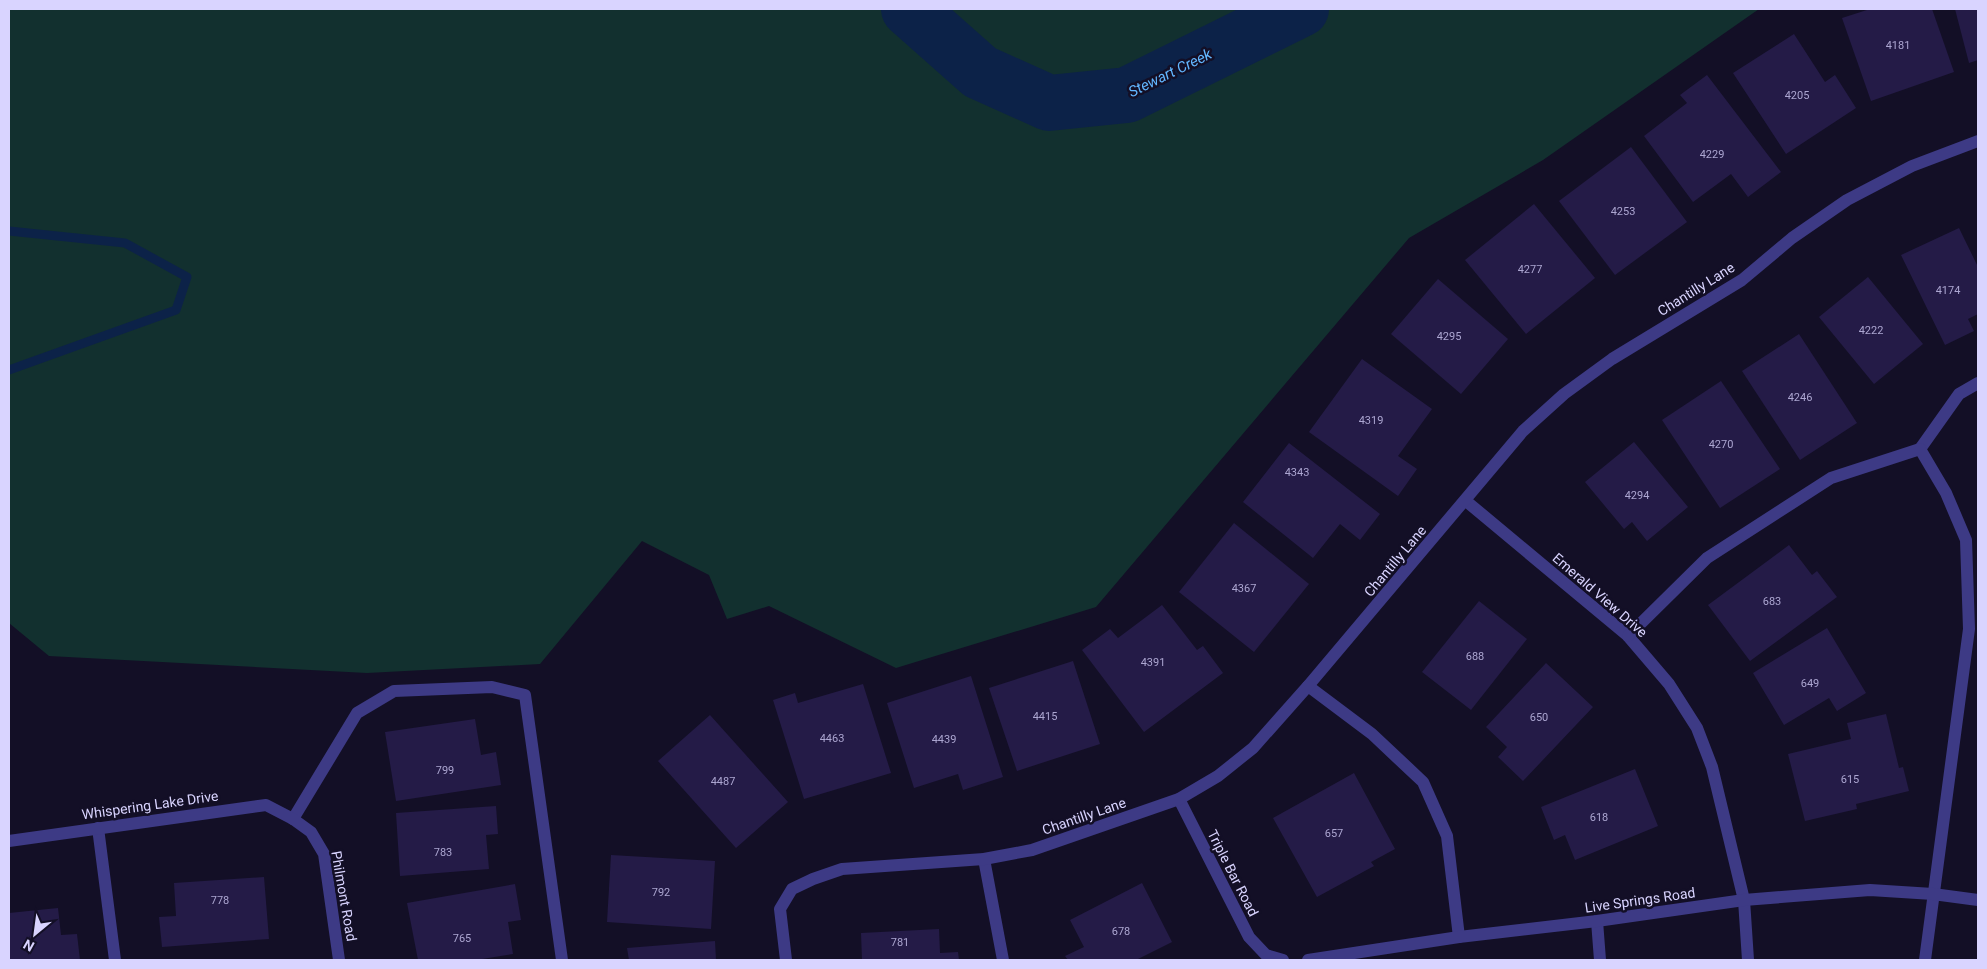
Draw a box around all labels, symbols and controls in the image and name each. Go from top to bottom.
house number: 4181 [1886,39,1910,52]
water label: Stewart Creek [1125,45,1215,101]
house number: 4205 [1785,89,1809,102]
house number: 4229 [1700,148,1724,161]
house number: 4253 [1611,205,1635,218]
street label: Chantilly Lane [1655,259,1737,319]
house number: 4277 [1518,263,1542,276]
house number: 4174 [1936,284,1960,297]
house number: 4222 [1859,324,1883,337]
house number: 4295 [1437,330,1461,343]
house number: 4246 [1788,391,1812,404]
house number: 4319 [1359,414,1383,427]
house number: 4270 [1709,438,1733,451]
house number: 4343 [1285,466,1309,479]
house number: 4294 [1625,489,1649,502]
street label: Chantilly Lane [1361,522,1429,600]
street label: Emerald View Drive [1550,550,1650,640]
house number: 4367 [1232,582,1256,595]
house number: 683 [1763,595,1781,608]
house number: 688 [1466,650,1484,663]
house number: 4391 [1141,656,1165,669]
house number: 649 [1801,677,1819,690]
house number: 4415 [1033,710,1057,723]
house number: 650 [1530,711,1548,724]
house number: 4463 [820,732,844,745]
house number: 4439 [932,733,956,746]
house number: 799 [436,764,454,777]
house number: 615 [1841,773,1859,786]
house number: 4487 [711,775,735,788]
street label: Whispering Lake Drive [81,787,219,823]
street label: Chantilly Lane [1040,794,1128,838]
house number: 618 [1590,811,1608,824]
street label: Triple Bar Road [1204,827,1262,919]
house number: 657 [1325,827,1343,840]
house number: 783 [434,846,452,859]
street label: Philmont Road [328,850,360,942]
street label: Live Springs Road [1584,884,1696,916]
house number: 792 [652,886,670,899]
house number: 778 [211,894,229,907]
north arrow [10,909,60,959]
house number: 678 [1112,925,1130,938]
house number: 765 [453,932,471,945]
text: N [20,936,37,955]
house number: 781 [891,936,909,949]

